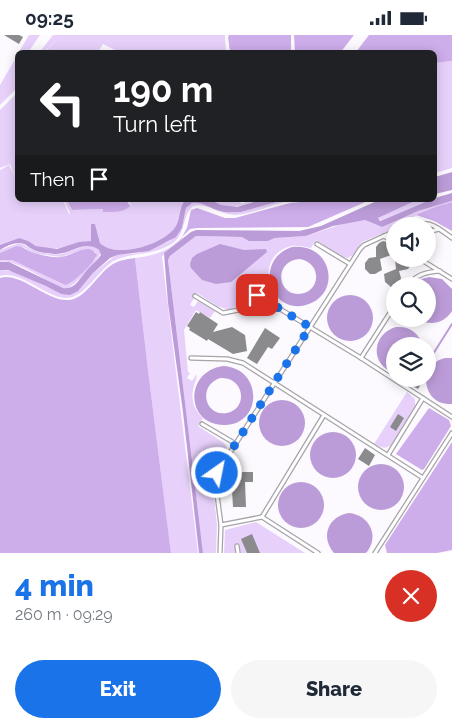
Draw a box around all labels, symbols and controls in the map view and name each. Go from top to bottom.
text: 09:25 [25,7,74,29]
text: 190 m [113,69,213,110]
icon: left [30,70,95,135]
text: Turn left [113,111,197,137]
icon: arrive [85,165,113,193]
text: Then [30,168,75,190]
map controls [386,217,436,387]
button: sound [386,217,436,267]
pin [236,274,278,316]
button: search [386,277,436,327]
icon: arrive [243,281,271,309]
button: layers [386,337,436,387]
position arrow [190,446,242,498]
text: 4 min [15,568,94,603]
button: close [385,570,437,622]
text: 260 m · 09:29 [15,605,113,624]
button: Exit [15,660,221,718]
button: Share [231,660,437,718]

